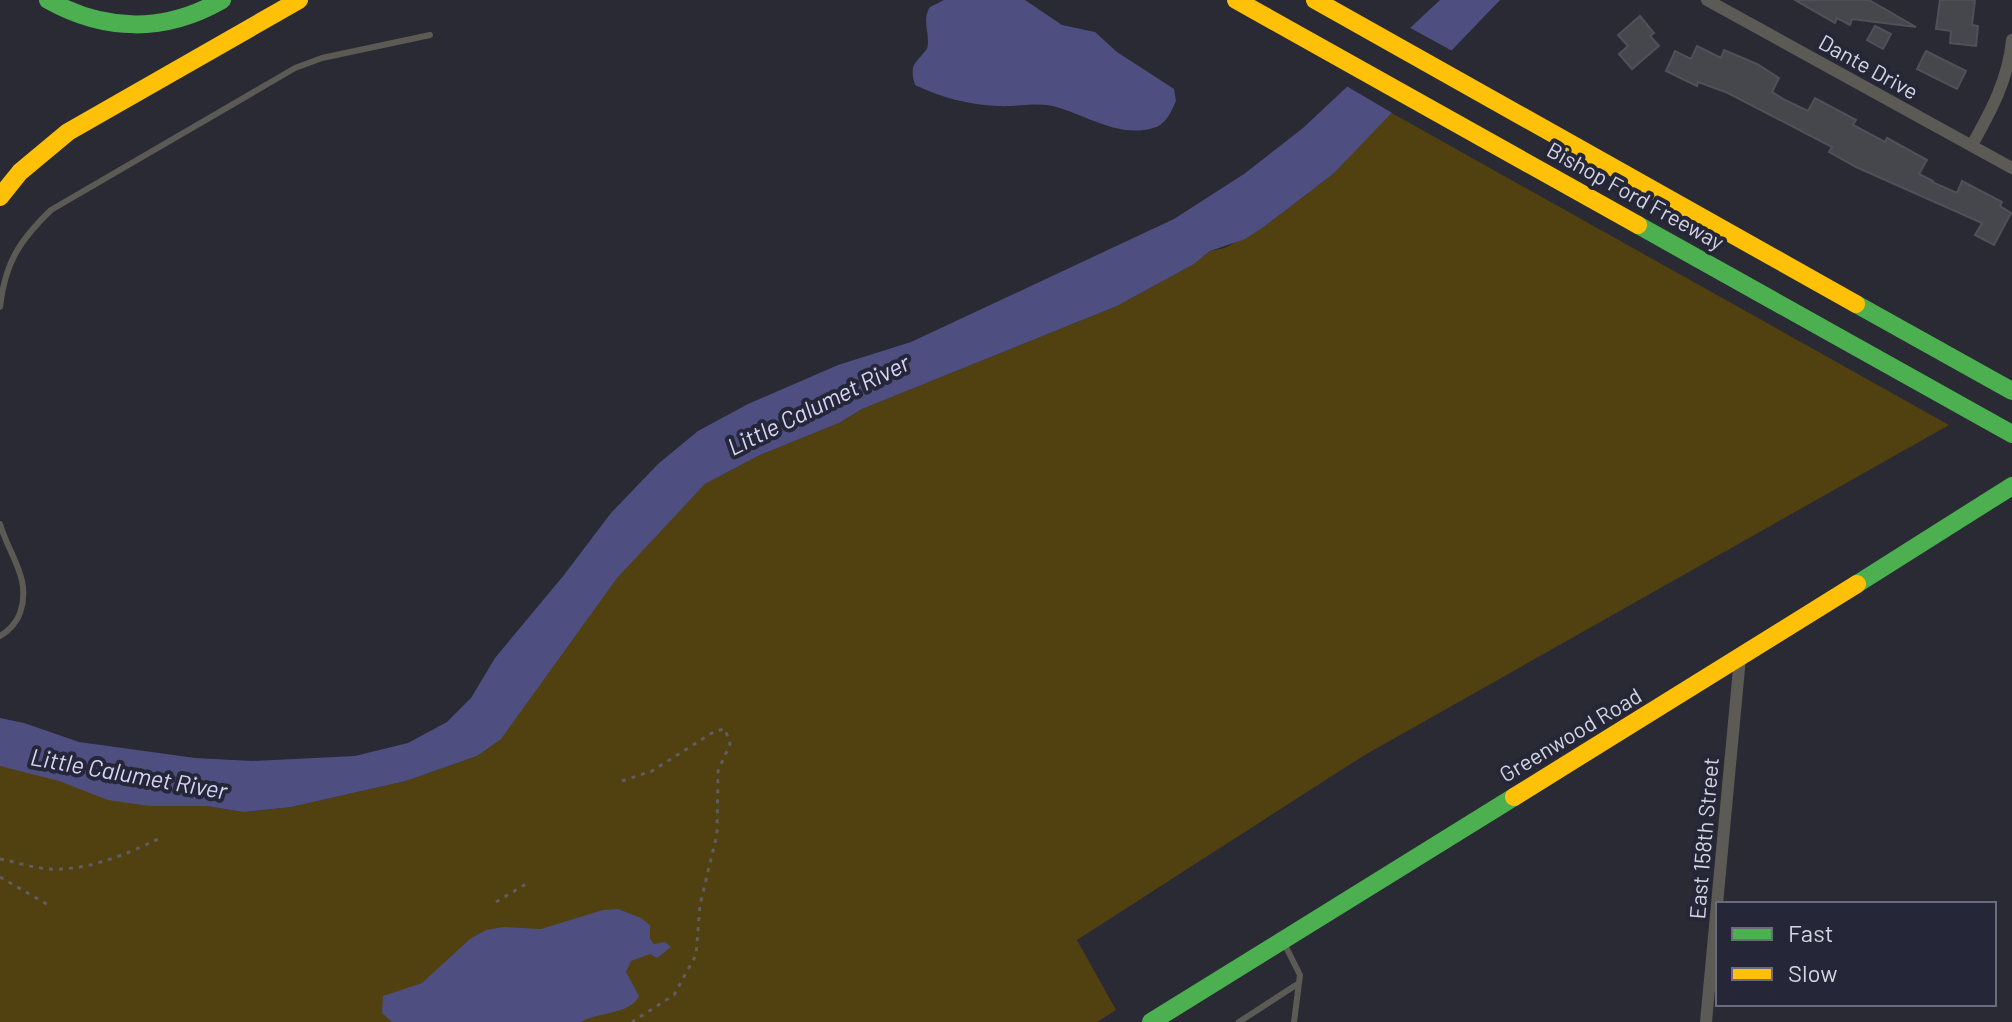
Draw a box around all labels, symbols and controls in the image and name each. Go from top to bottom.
street label: Dante Drive [1815,28,1923,104]
street label: Bishop Ford Freeway [1543,136,1729,254]
water label: Little Calumet River [722,347,915,461]
street label: Greenwood Road [1494,681,1646,787]
water label: Little Calumet River [28,741,231,805]
street label: East 158th Street [1683,756,1723,920]
legend [1716,902,1996,1006]
text: Fast [1788,918,1833,947]
text: Slow [1788,958,1837,987]

